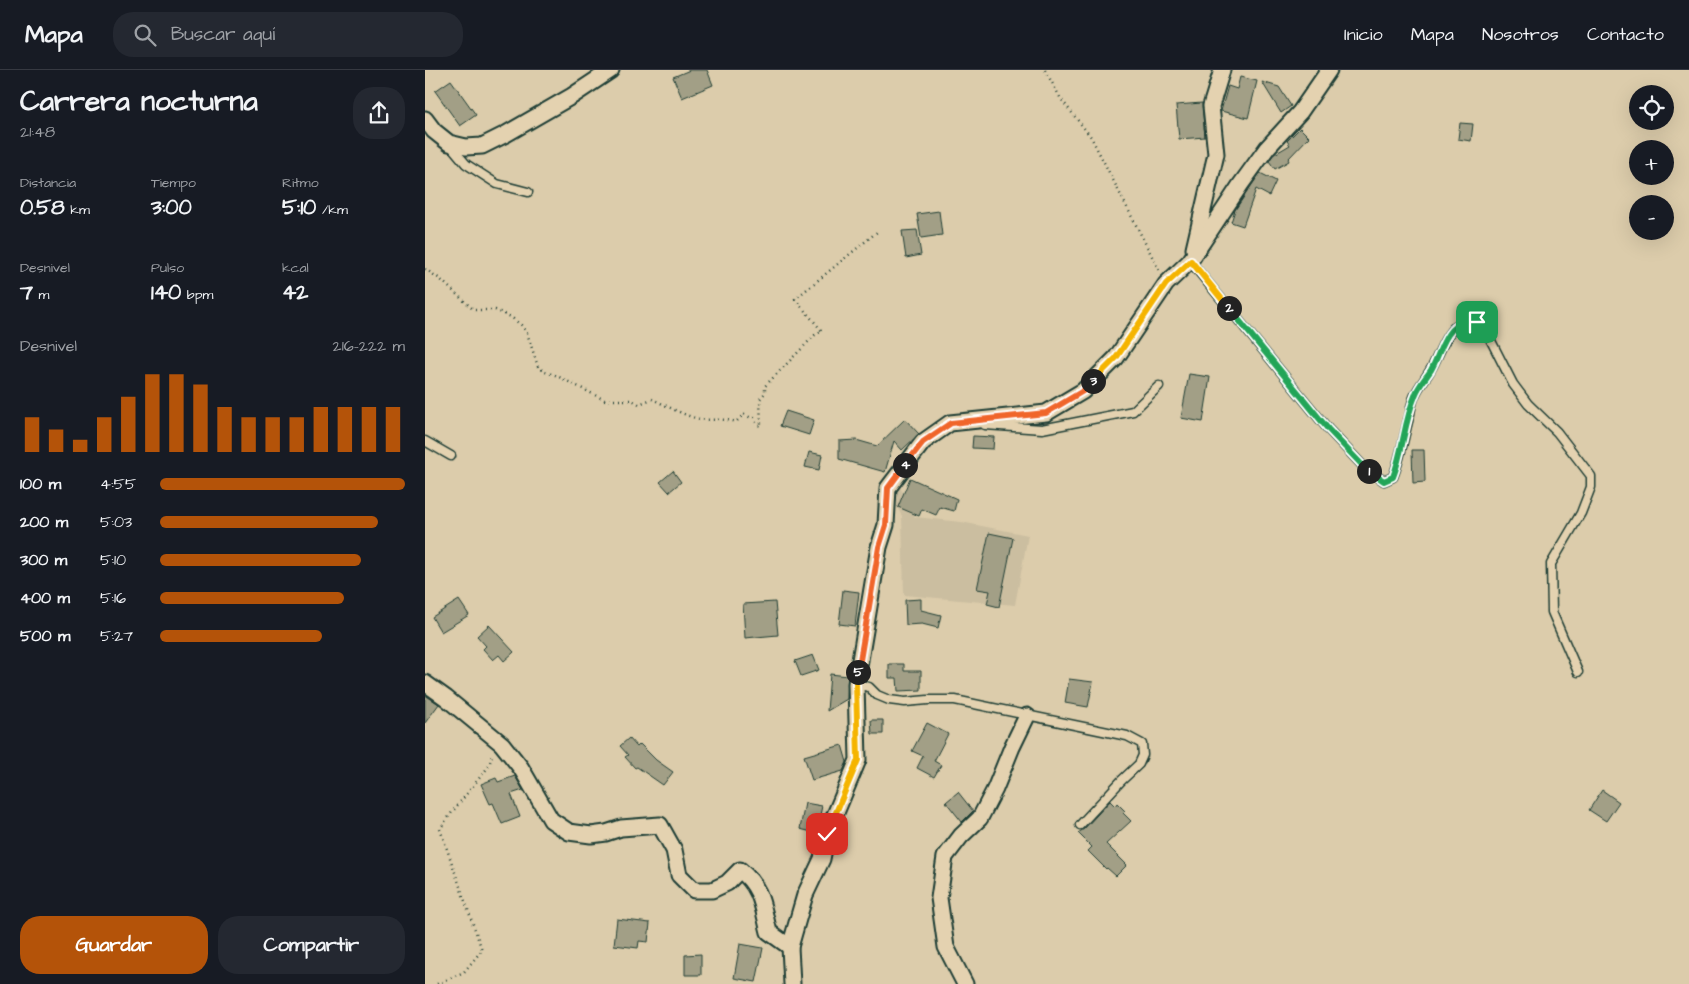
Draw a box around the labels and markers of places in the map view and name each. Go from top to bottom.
pin: 2 [1217,296,1241,320]
pin [1456,301,1498,343]
pin: 3 [1081,368,1105,394]
pin: 4 [893,452,917,478]
pin: 1 [1357,458,1381,484]
pin: 5 [845,660,871,684]
pin [806,813,848,855]

